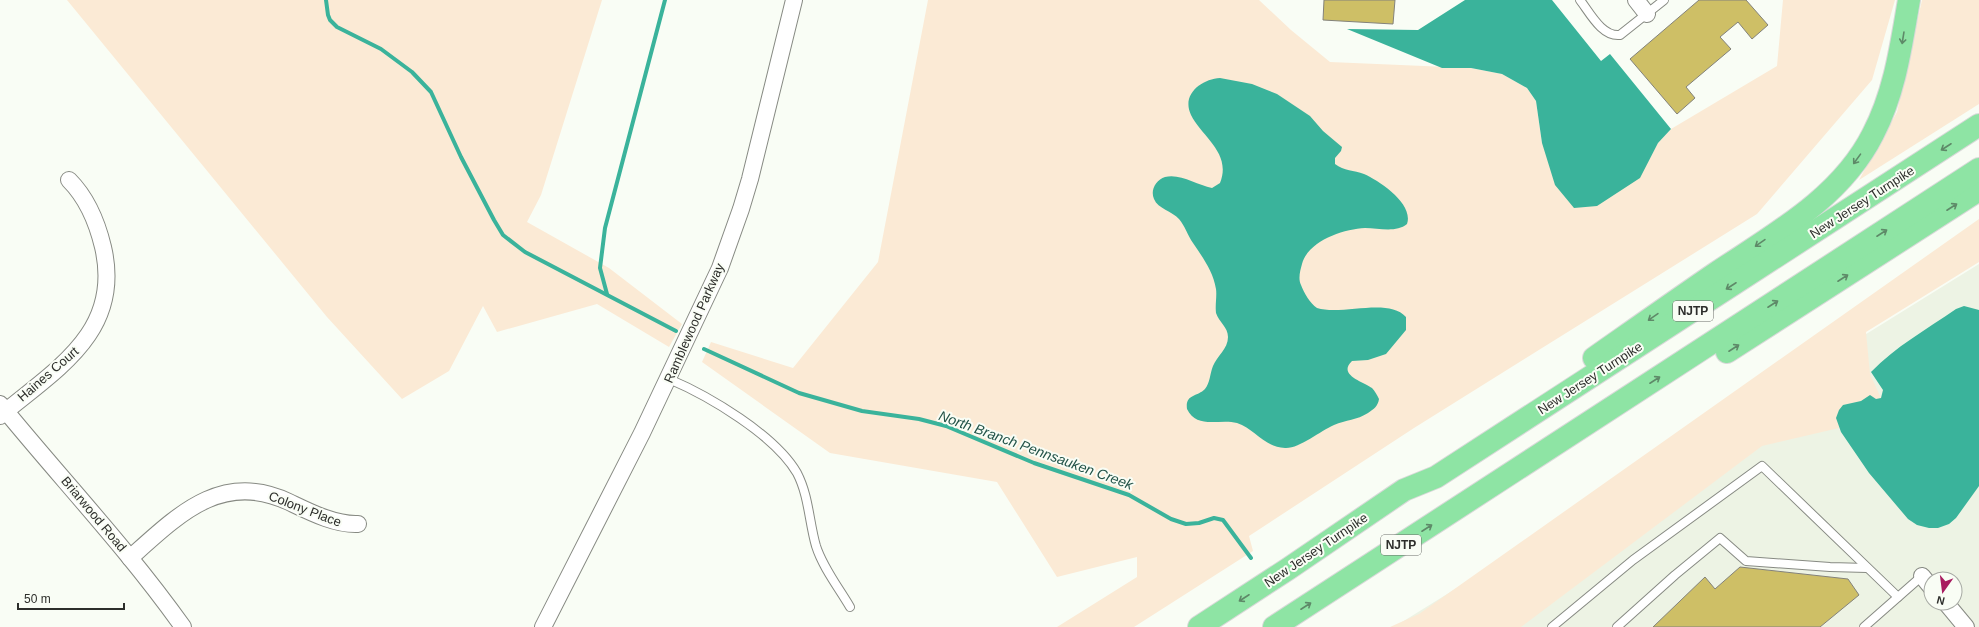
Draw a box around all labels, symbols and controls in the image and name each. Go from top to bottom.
one-way arrow [1899,32,1907,45]
one-way arrow [1940,143,1952,151]
one-way arrow [1853,153,1861,164]
street label: New Jersey Turnpike [1807,163,1917,241]
one-way arrow [1946,203,1958,211]
one-way arrow [1876,229,1887,237]
one-way arrow [1754,239,1765,247]
street label: Ramblewood Parkway [661,260,727,385]
one-way arrow [1837,273,1849,281]
one-way arrow [1726,282,1737,290]
one-way arrow [1767,300,1778,308]
road number: NJTP [1673,301,1713,321]
one-way arrow [1647,313,1658,321]
street label: New Jersey Turnpike [1535,339,1645,417]
street label: Haines Court [14,343,82,405]
one-way arrow [1728,344,1739,352]
one-way arrow [1650,376,1661,385]
water label: North Branch Pennsauken Creek [937,407,1136,493]
street label: Briarwood Road [58,473,130,555]
street label: Colony Place [267,488,343,530]
street label: New Jersey Turnpike [1261,510,1371,590]
one-way arrow [1421,524,1432,532]
road number: NJTP [1381,535,1421,555]
north arrow [1923,571,1963,611]
scale bar [18,585,124,611]
text: 50 m [24,592,51,606]
one-way arrow [1239,594,1250,602]
text: N [1935,594,1946,607]
one-way arrow [1300,602,1311,610]

